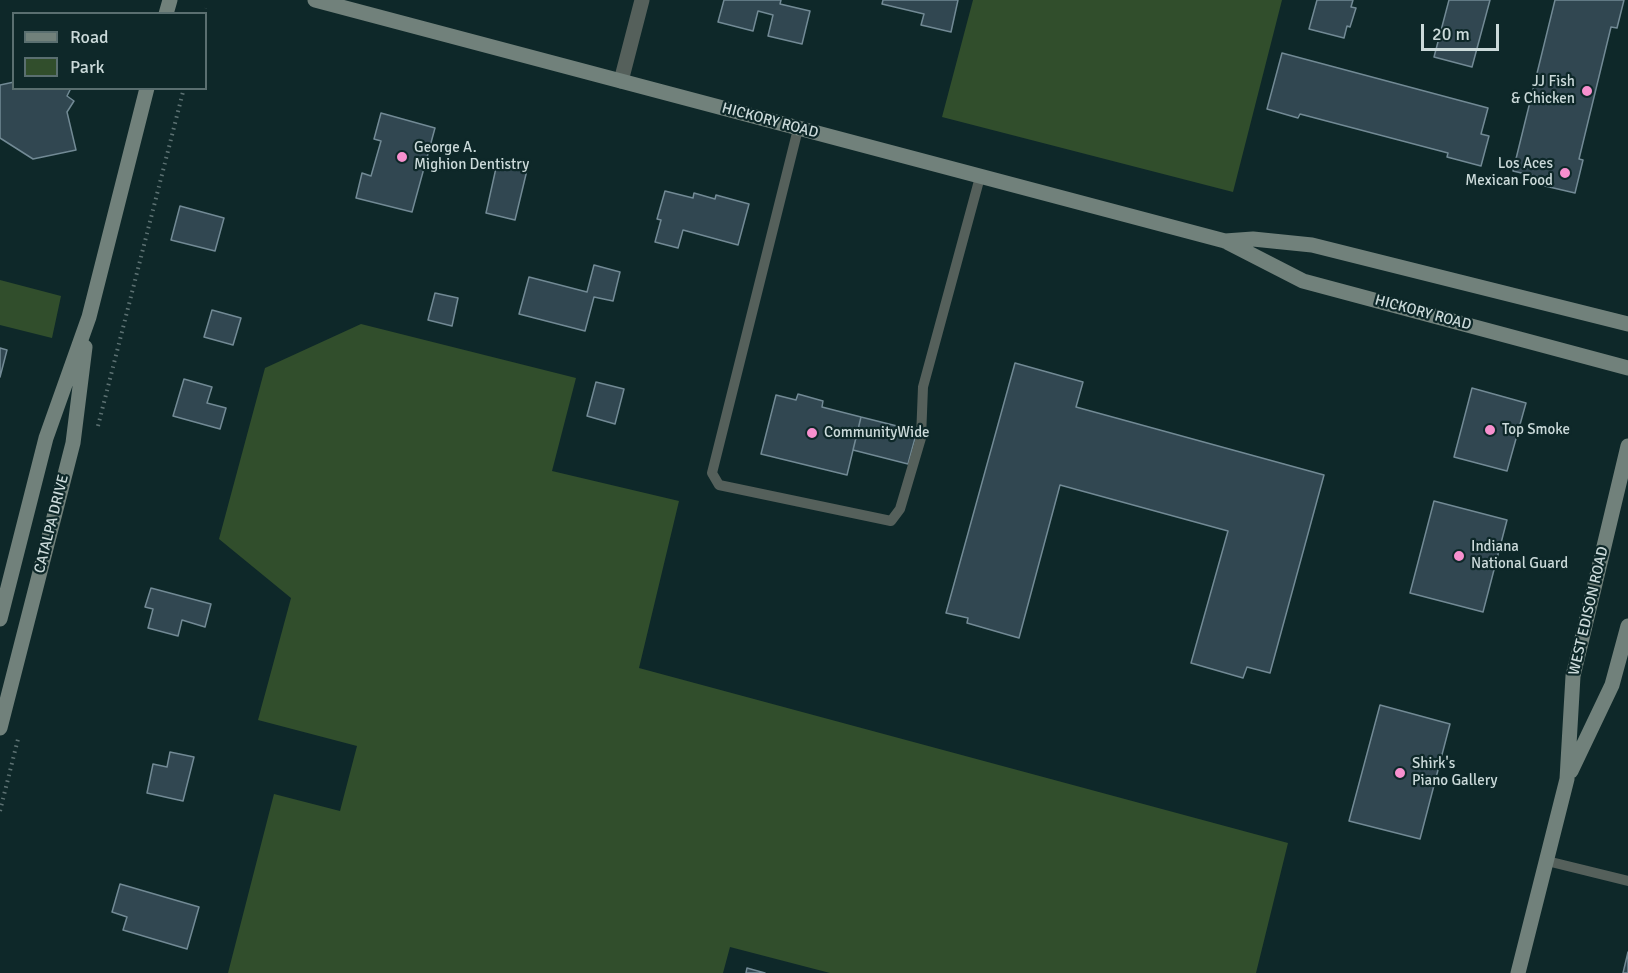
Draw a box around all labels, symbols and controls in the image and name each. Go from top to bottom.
legend [12,12,207,90]
scale bar [1424,12,1502,50]
text: 20 m [1432,23,1470,45]
text: Road [70,26,109,48]
text: Park [70,56,105,78]
place label: JJ Fish & Chicken [1511,73,1575,108]
marker: JJ Fish & Chicken [1580,84,1594,98]
street label: HICKORY ROAD [720,99,820,143]
place label: George A. Mighion Dentistry [414,139,529,174]
marker: George A. Mighion Dentistry [395,150,409,164]
place label: Los Aces Mexican Food [1465,155,1553,190]
marker: Los Aces Mexican Food [1558,166,1572,180]
street label: HICKORY ROAD [1373,291,1473,335]
place label: Top Smoke [1502,421,1570,439]
marker: Top Smoke [1483,423,1497,437]
place label: CommunityWide [824,424,930,442]
marker: CommunityWide [805,426,819,440]
street label: CATALPA DRIVE [31,473,73,575]
place label: Indiana National Guard [1471,538,1568,573]
street label: WEST EDISON ROAD [1565,545,1613,677]
marker: Indiana National Guard [1452,549,1466,563]
place label: Shirk's Piano Gallery [1412,755,1498,790]
marker: Shirk's Piano Gallery [1393,766,1407,780]

